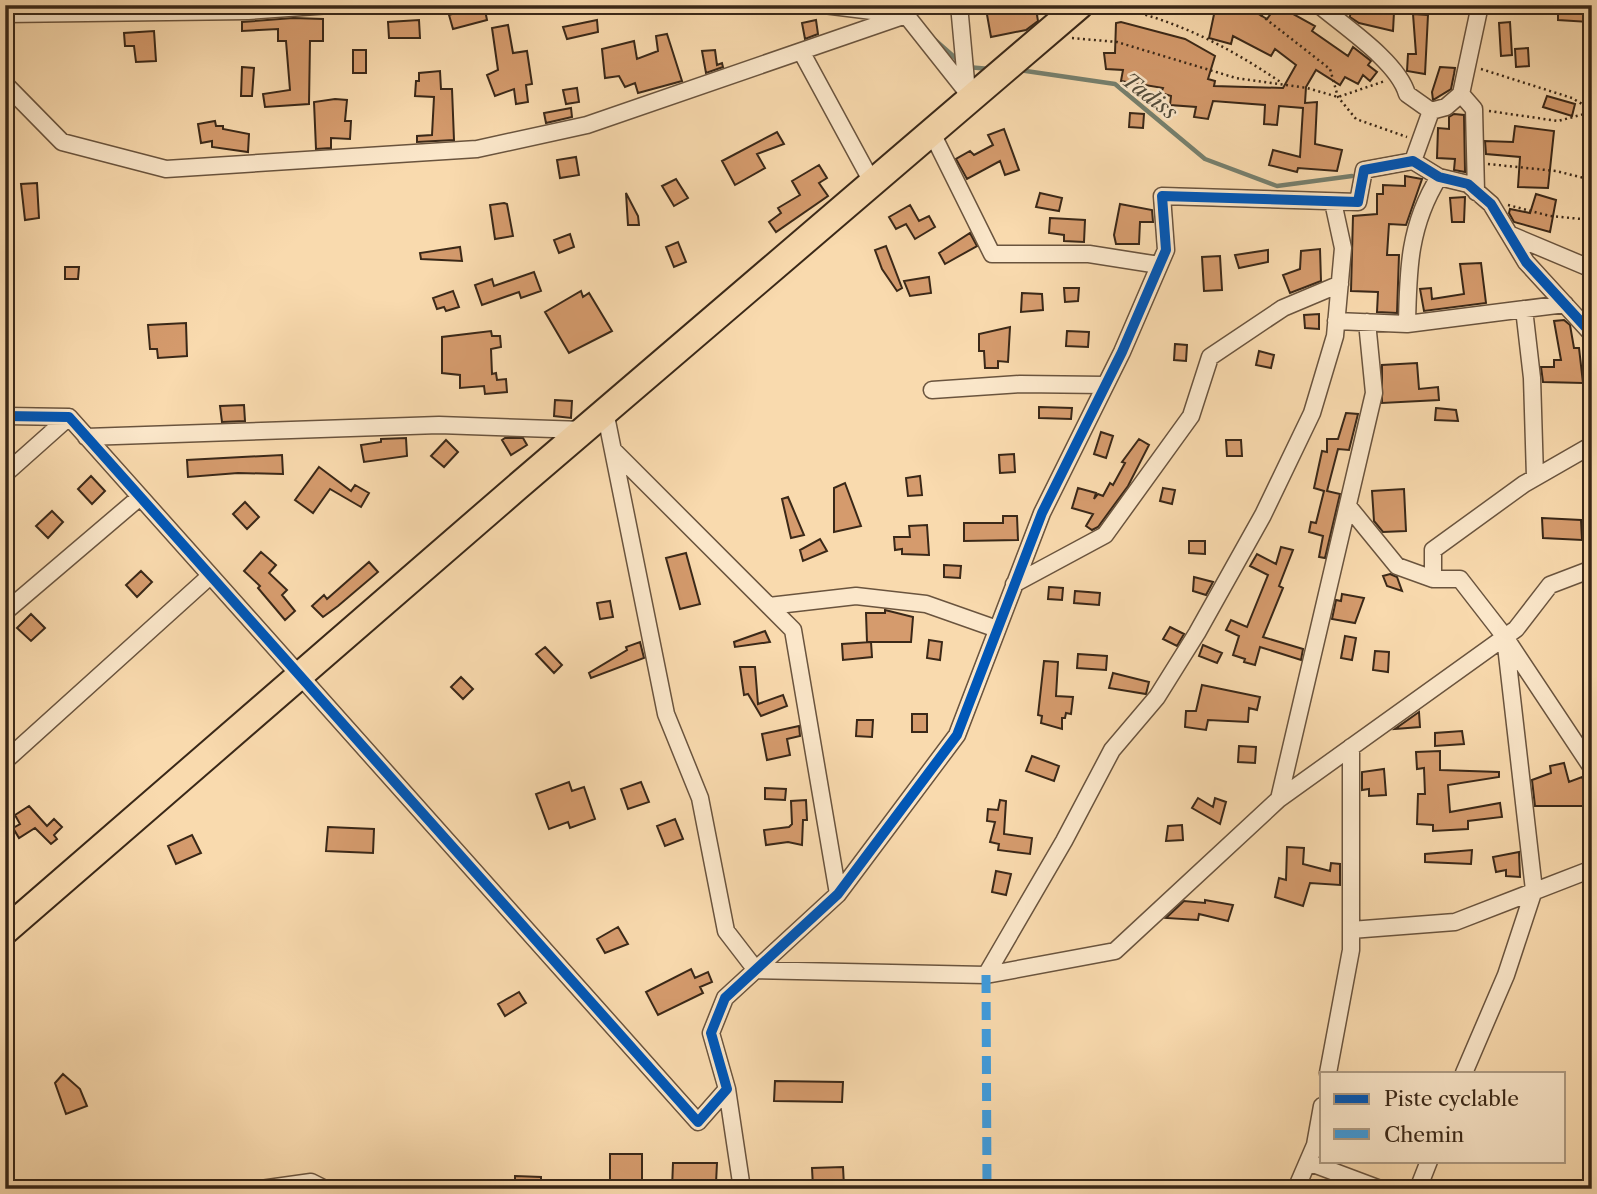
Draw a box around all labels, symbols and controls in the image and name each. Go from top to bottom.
water label: Tadiss [1118,67,1183,125]
legend [1320,1072,1566,1162]
text: Piste cyclable [1384,1086,1519,1111]
text: Chemin [1384,1122,1464,1147]

